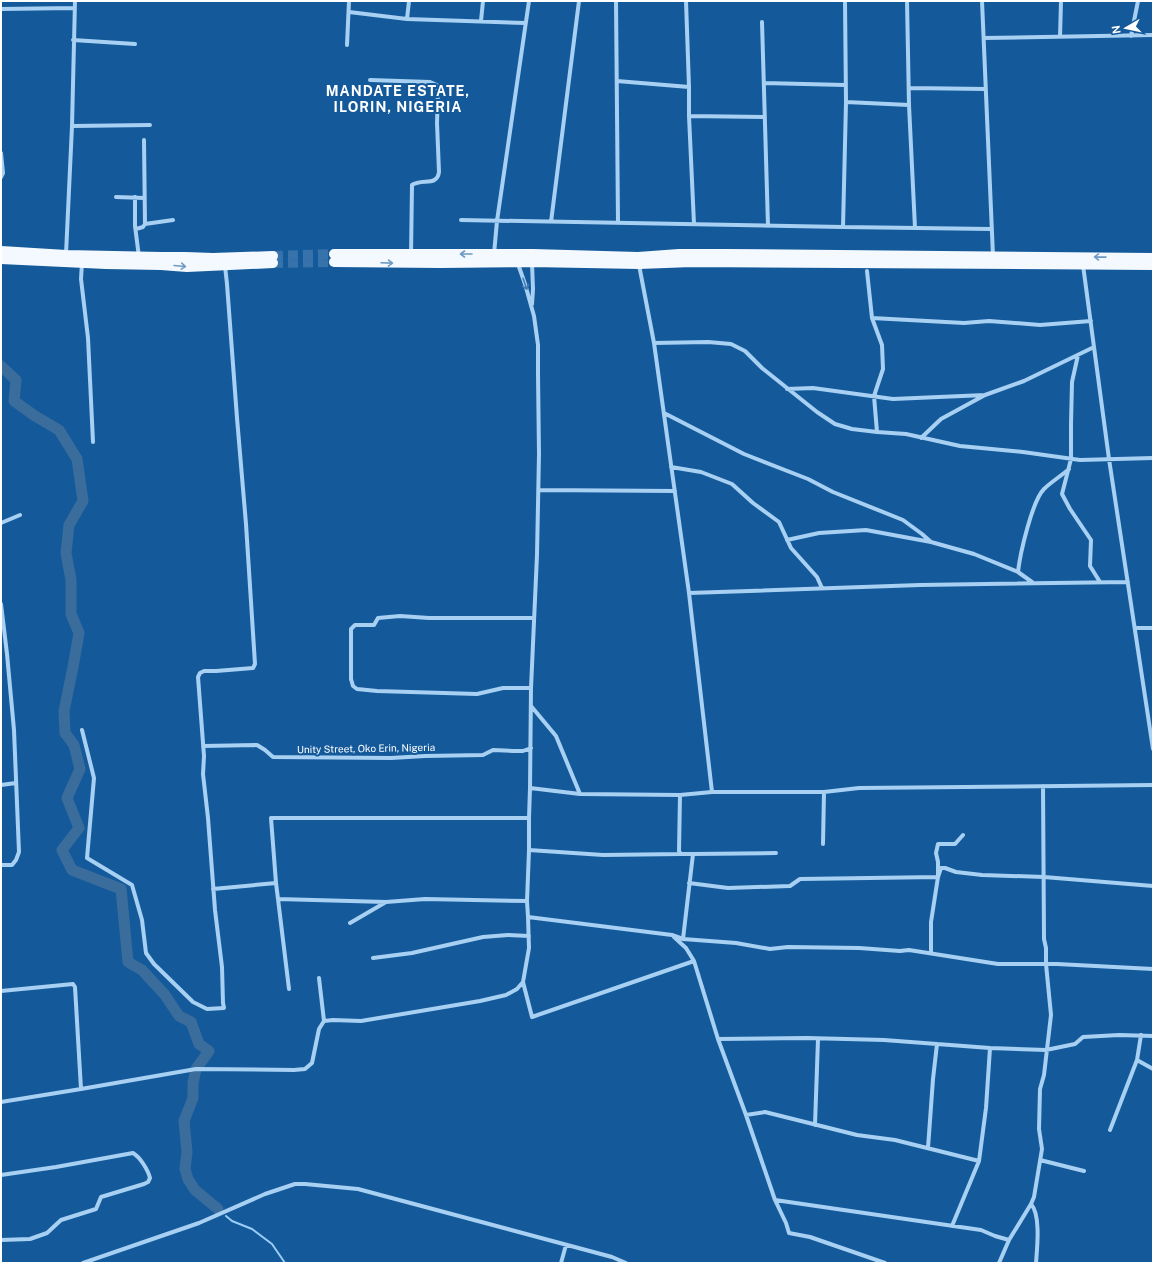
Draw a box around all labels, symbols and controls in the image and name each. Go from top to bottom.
north arrow [1106,8,1146,48]
text: N [1110,24,1123,35]
district label: MANDATE ESTATE, ILORIN, NIGERIA [326,83,470,115]
one-way arrow [460,250,473,258]
one-way arrow [1094,253,1107,260]
one-way arrow [380,259,393,267]
one-way arrow [173,263,186,270]
one-way arrow [522,278,529,291]
street label: Unity Street, Oko Erin, Nigeria [297,741,435,755]

